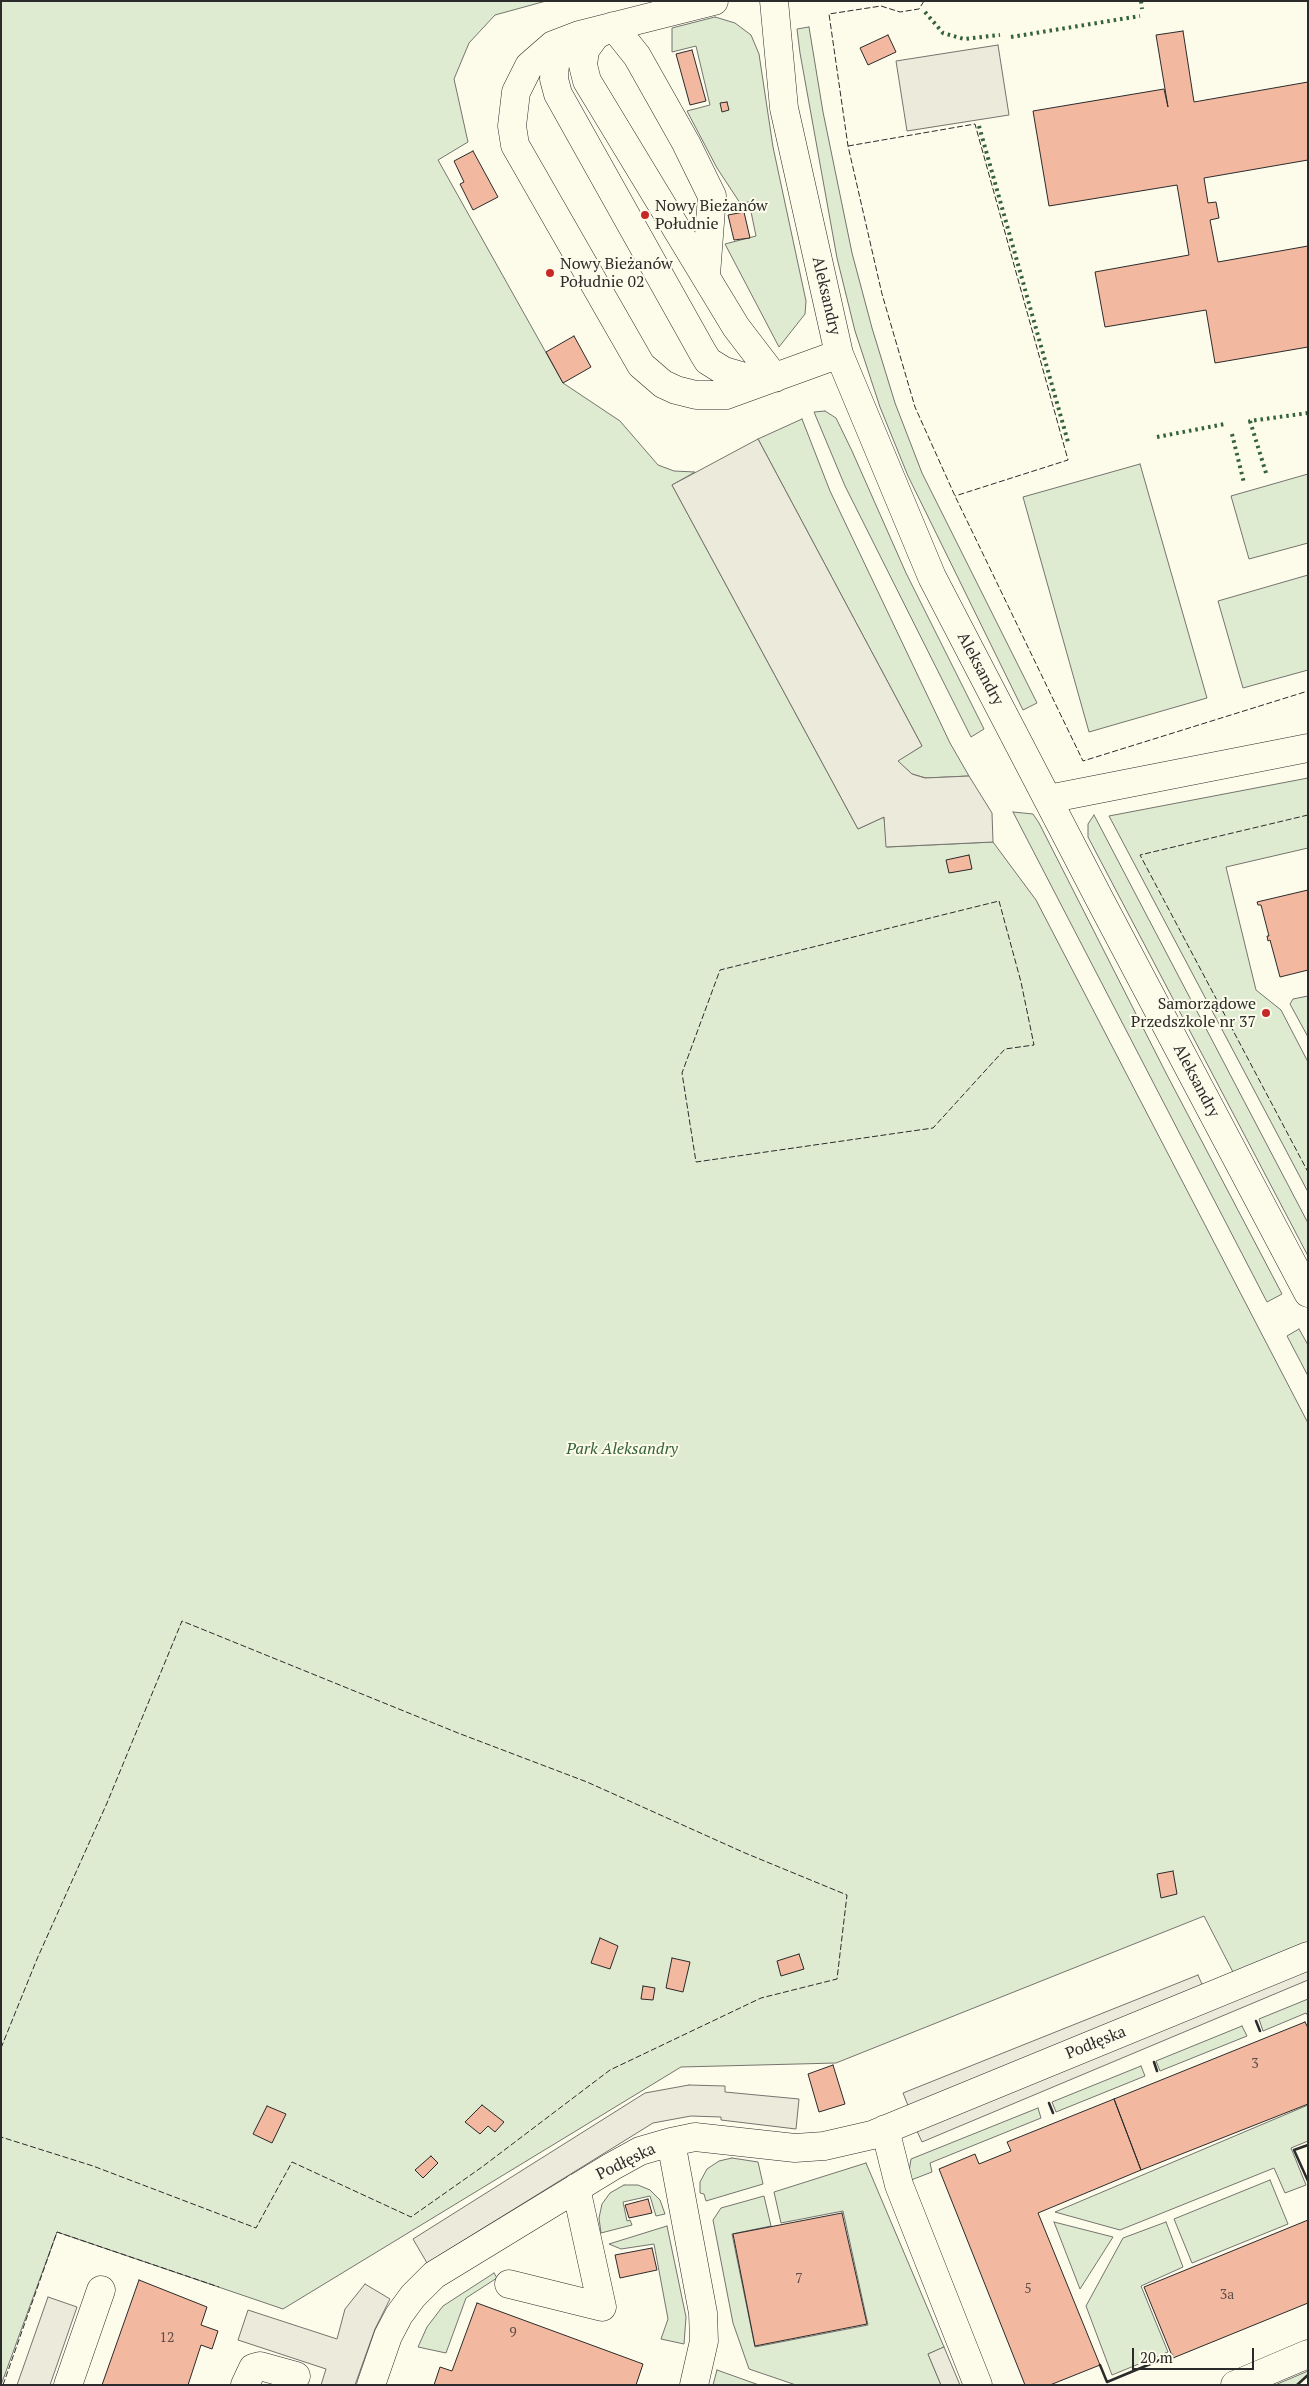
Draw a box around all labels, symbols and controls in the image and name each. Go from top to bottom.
place label: Nowy Bieżanów Południe [655,196,768,234]
marker: Nowy Bieżanów Południe [639,209,651,221]
place label: Nowy Bieżanów Południe 02 [560,254,673,292]
street label: Aleksandry [808,255,844,337]
marker: Nowy Bieżanów Południe 02 [544,267,556,279]
street label: Aleksandry [953,629,1007,709]
place label: Samorządowe Przedszkole nr 37 [1131,994,1256,1032]
marker: Samorządowe Przedszkole nr 37 [1260,1007,1272,1019]
street label: Aleksandry [1169,1041,1223,1121]
park label: Park Aleksandry [566,1439,678,1459]
street label: Podłęska [1063,2022,1129,2064]
house number: 3 [1251,2056,1259,2072]
street label: Podłęska [593,2139,659,2185]
house number: 7 [795,2271,803,2287]
house number: 5 [1024,2281,1032,2297]
house number: 3a [1220,2287,1234,2303]
house number: 9 [509,2325,517,2341]
house number: 12 [160,2330,174,2346]
scale bar [1134,2338,1256,2370]
text: 20 m [1140,2347,1173,2367]

